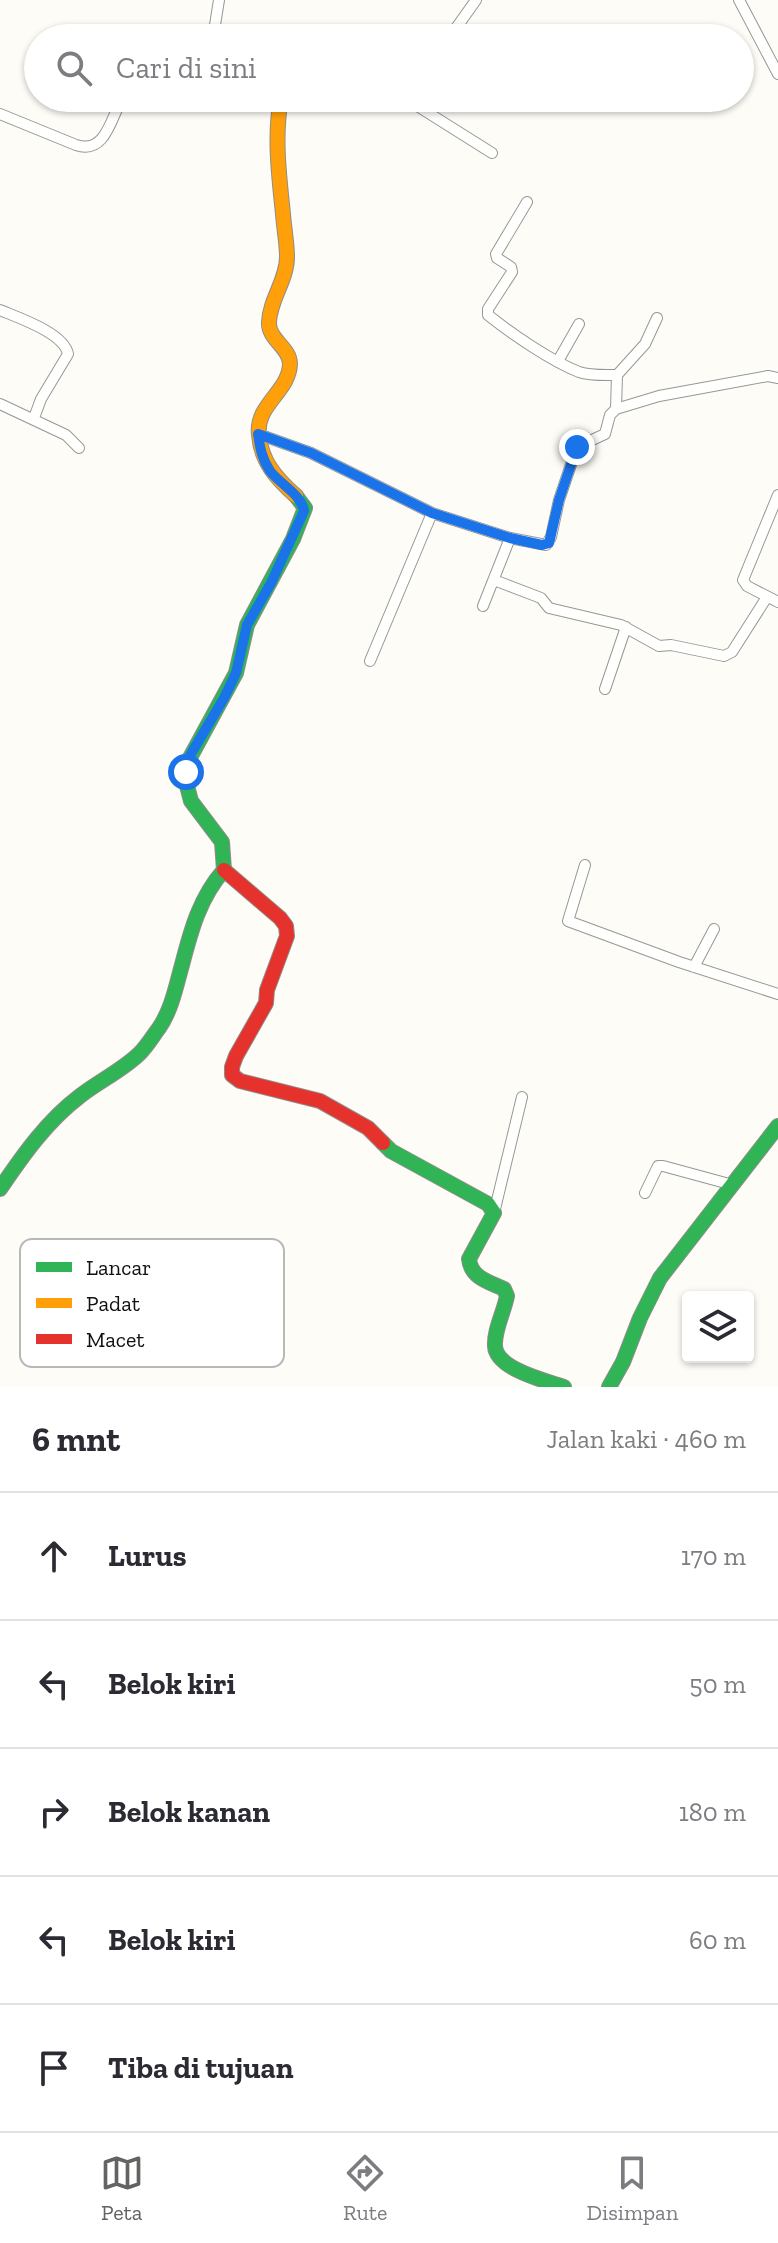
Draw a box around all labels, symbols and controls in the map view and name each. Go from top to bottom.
search box [24,24,754,112]
icon: search [52,46,96,90]
text: Cari di sini [116,50,257,86]
route end [559,429,595,465]
route start [168,754,204,790]
legend [20,1239,284,1367]
text: Lancar [86,1254,151,1281]
text: Padat [86,1290,141,1317]
map controls [682,1291,754,1363]
button: layers [682,1291,754,1363]
text: Macet [86,1326,145,1353]
text: 6 mnt [32,1419,120,1460]
text: Jalan kaki · 460 m [547,1423,746,1455]
icon: ahead [32,1534,76,1578]
text: Lurus [108,1538,187,1574]
text: 170 m [681,1540,746,1572]
icon: left [32,1662,76,1706]
text: Belok kiri [108,1666,235,1702]
text: 50 m [689,1668,746,1700]
icon: right [32,1790,76,1834]
text: Belok kanan [108,1794,270,1830]
text: 180 m [679,1796,746,1828]
icon: left [32,1918,76,1962]
text: Belok kiri [108,1922,235,1958]
text: 60 m [689,1924,746,1956]
icon: arrive [32,2046,76,2090]
text: Tiba di tujuan [108,2050,293,2086]
tab: Peta [100,2151,144,2226]
tab: Rute [343,2151,387,2226]
tab: Disimpan [587,2151,678,2226]

